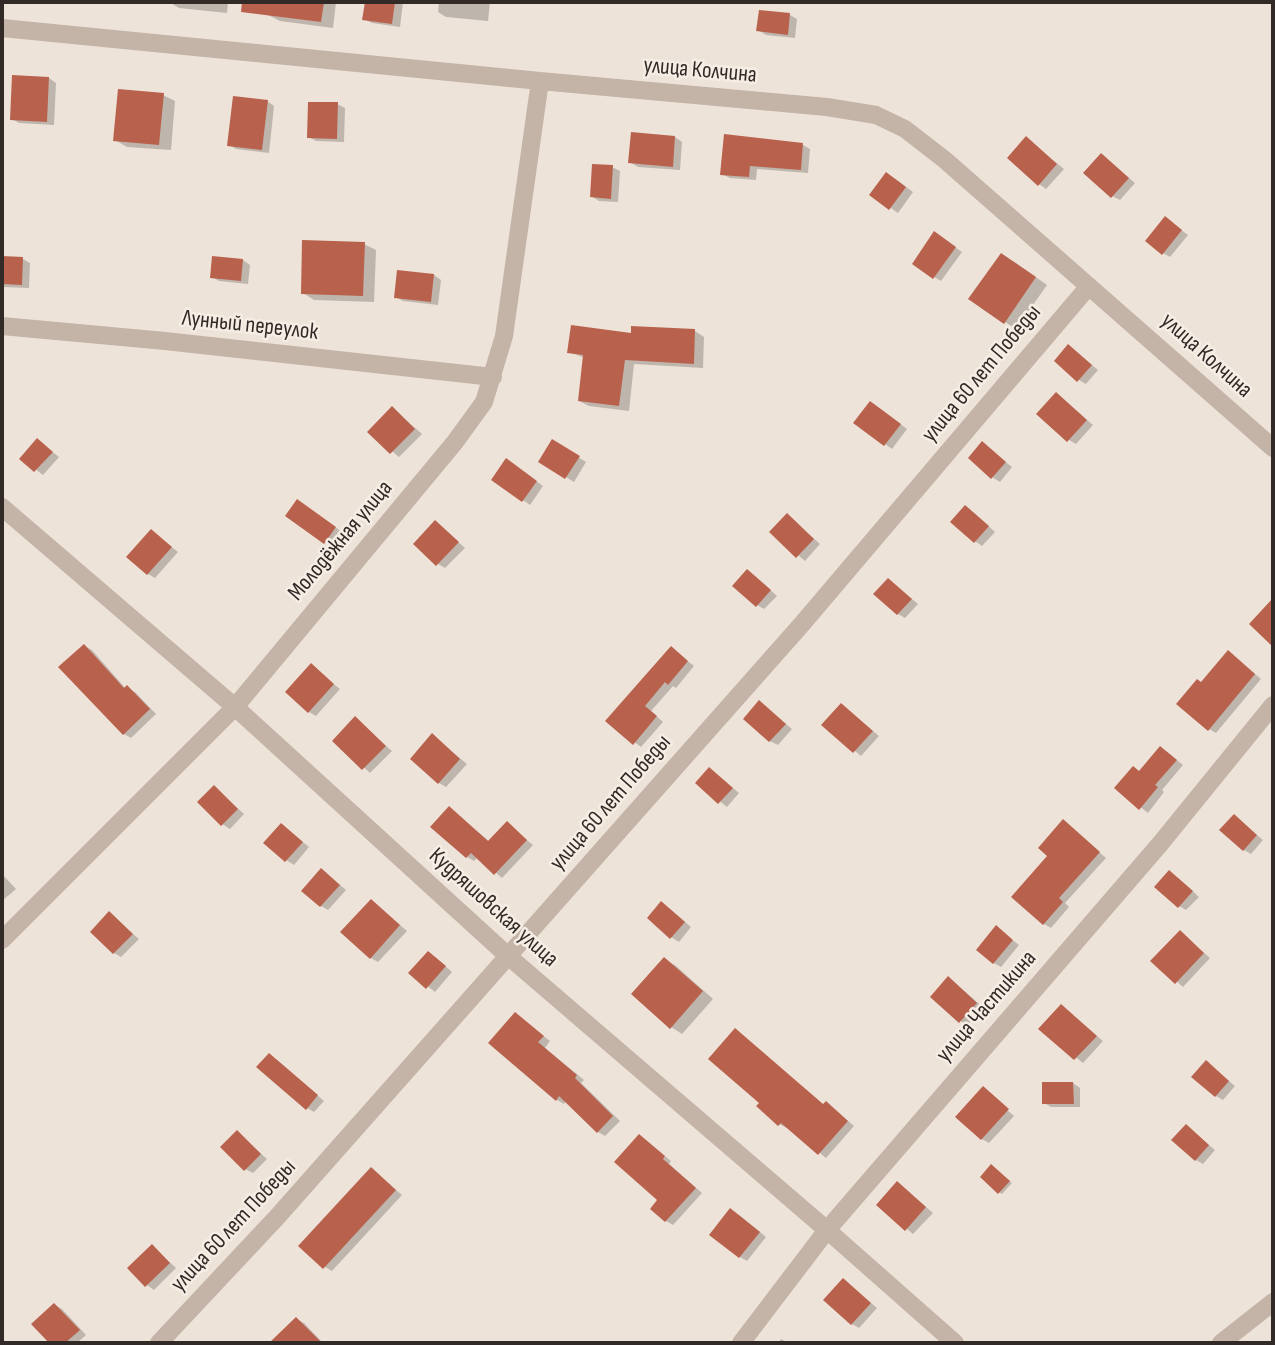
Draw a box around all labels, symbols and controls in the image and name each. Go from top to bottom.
street label: улица Колчина [642,52,758,90]
street label: улица 60 лет Победы [916,300,1048,448]
street label: Лунный переулок [181,305,319,347]
street label: улица Колчина [1155,308,1257,404]
street label: Молодёжная улица [283,475,399,607]
street label: улица 60 лет Победы [545,729,677,877]
street label: Кудряшовская улица [423,843,563,973]
street label: улица Частикина [931,946,1043,1068]
street label: улица 60 лет Победы [166,1154,302,1298]

